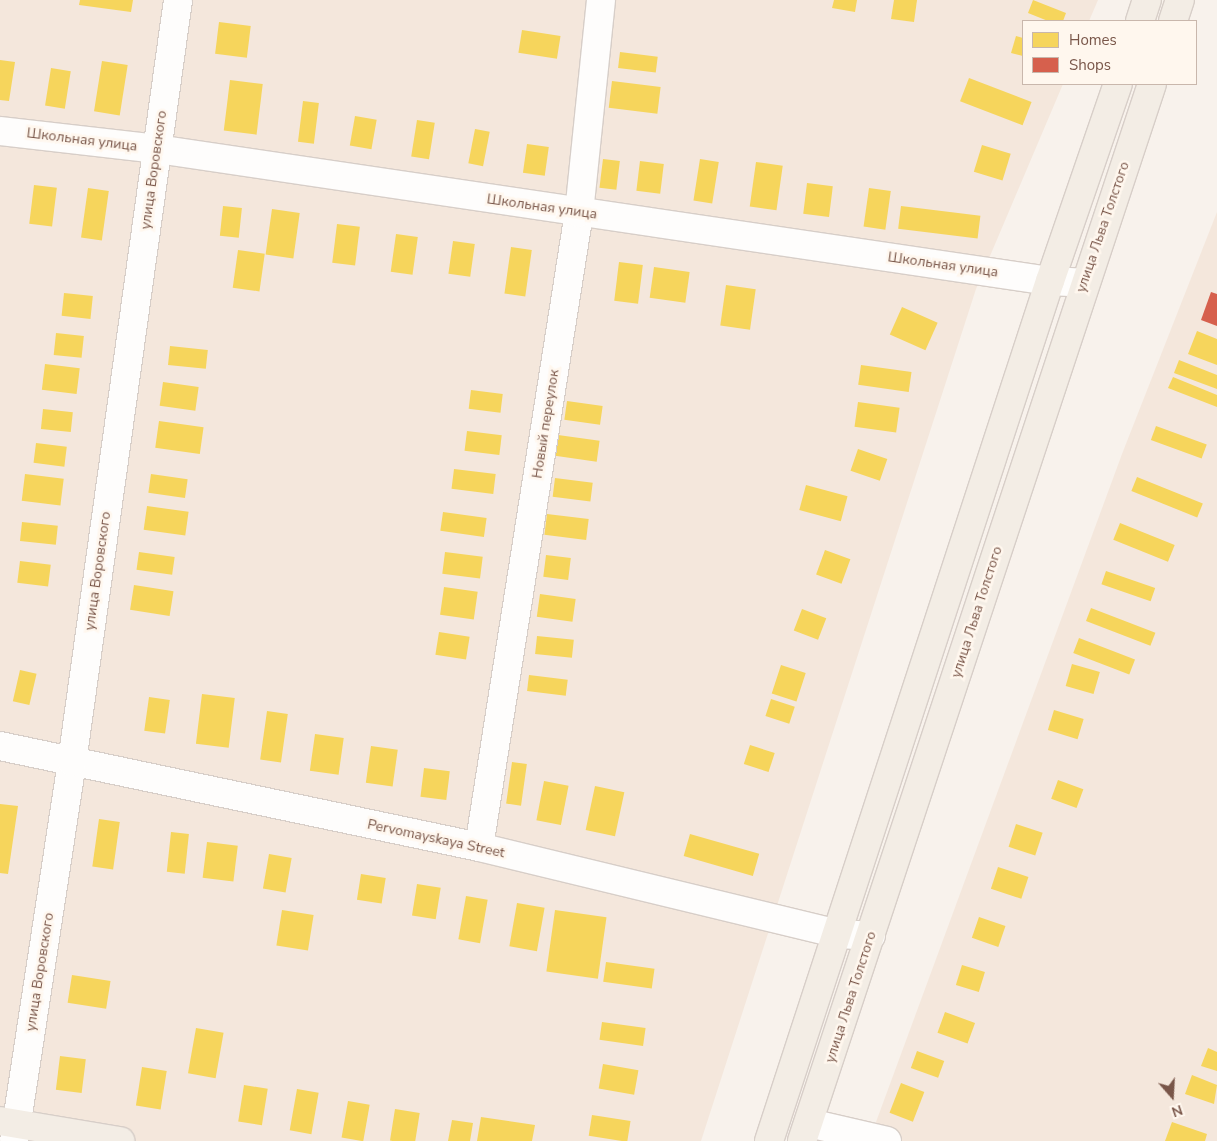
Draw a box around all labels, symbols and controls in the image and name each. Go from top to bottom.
legend [1022,20,1197,85]
text: Homes [1069,30,1117,50]
text: Shops [1069,55,1111,75]
street label: улица Воровского [137,109,171,231]
street label: Школьная улица [26,125,138,155]
street label: улица Льва Толстого [1073,159,1133,295]
street label: Школьная улица [486,191,598,223]
street label: Школьная улица [887,249,999,281]
street label: Новый переулок [529,368,563,480]
street label: улица Воровского [81,510,115,632]
street label: улица Льва Толстого [948,544,1006,680]
street label: Pervomayskaya Street [366,816,506,862]
street label: улица Воровского [22,912,58,1032]
street label: улица Льва Толстого [822,929,880,1065]
north arrow [1147,1071,1197,1121]
text: N [1169,1100,1185,1121]

